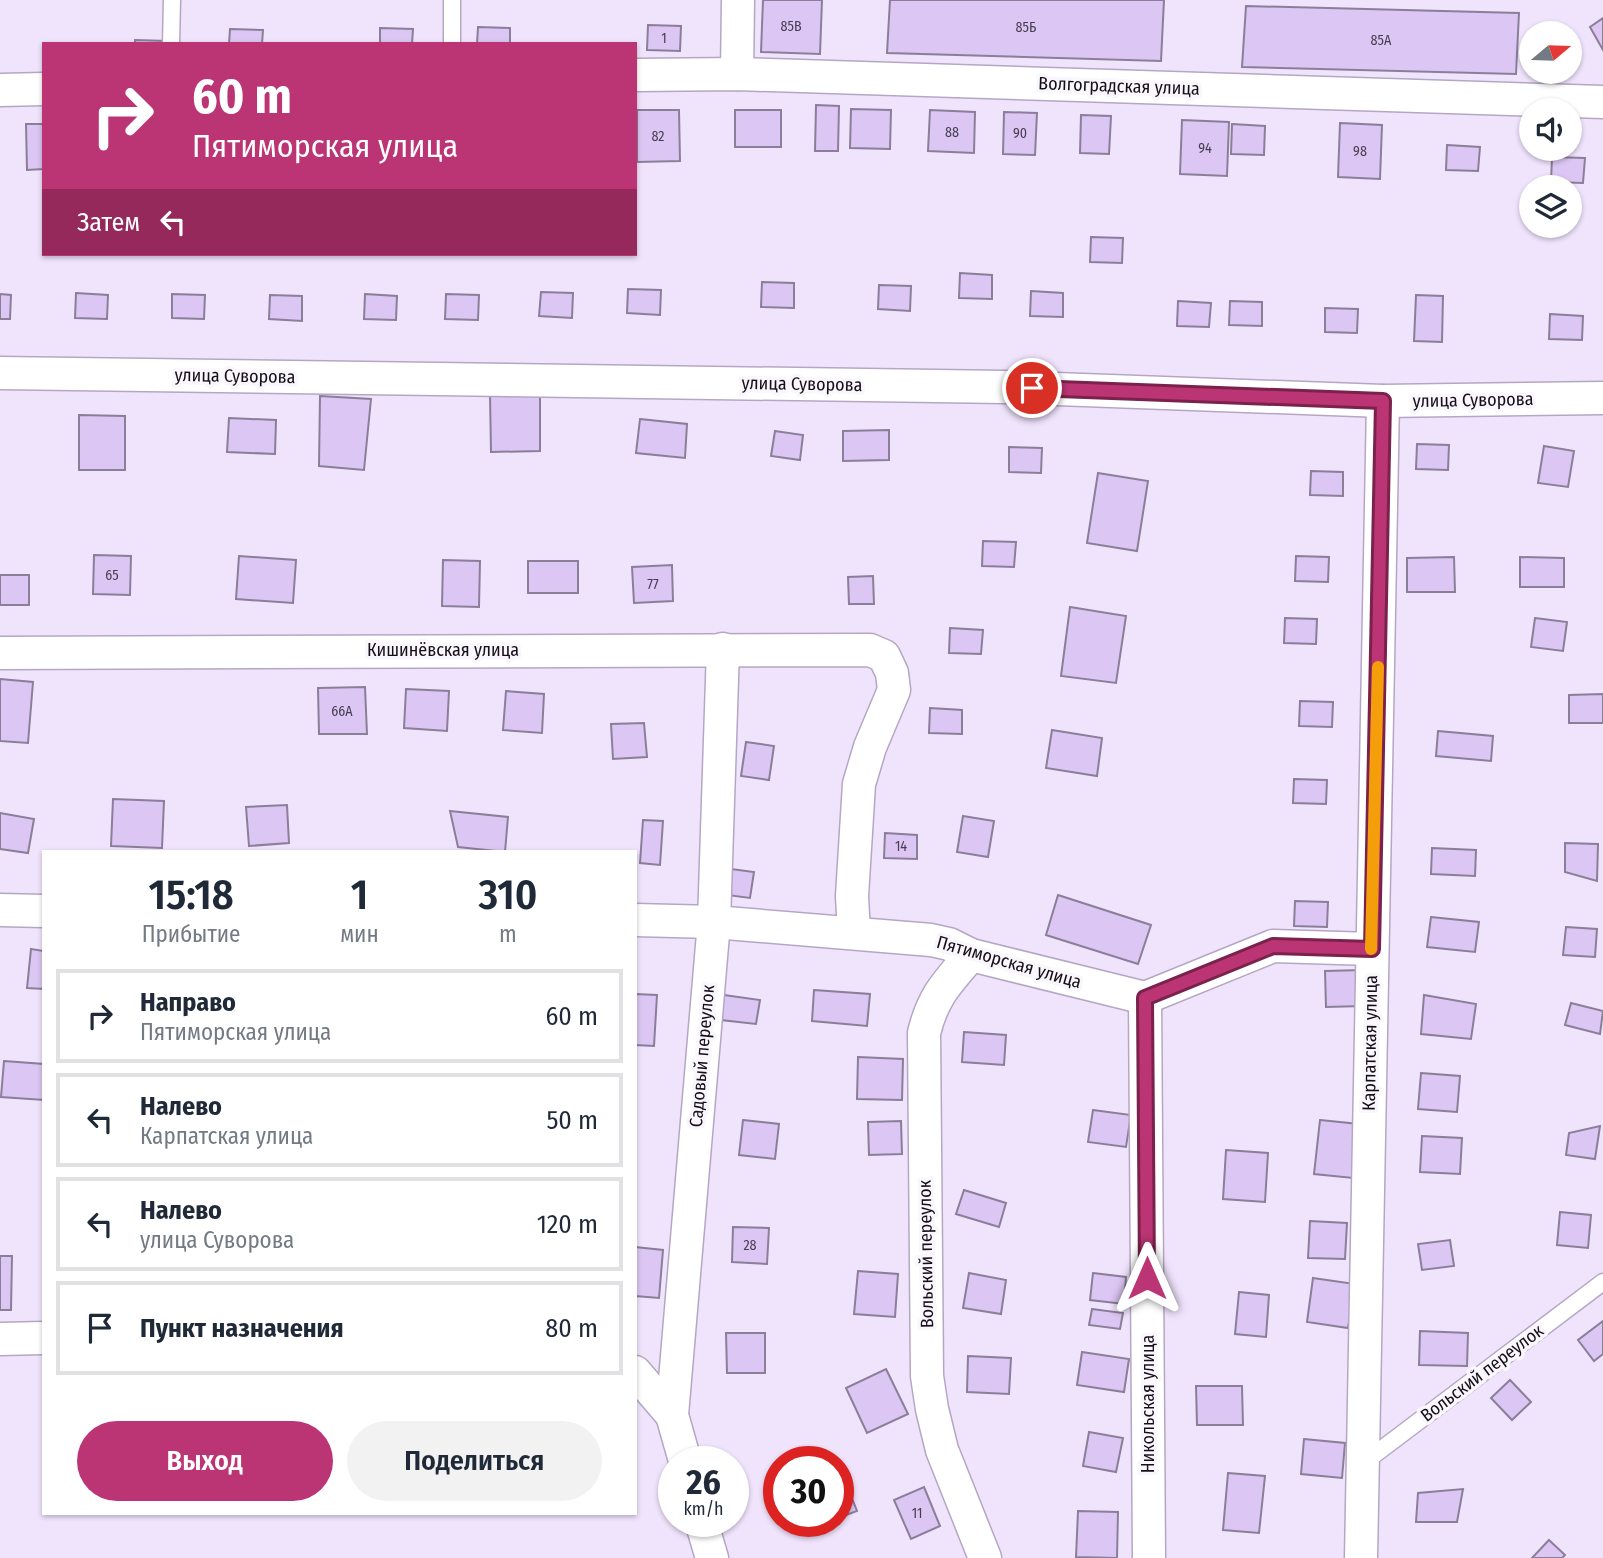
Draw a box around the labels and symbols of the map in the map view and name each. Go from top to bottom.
house number: 85В [780,18,802,35]
house number: 85Б [1016,19,1036,36]
north arrow [1519,21,1582,84]
house number: 1 [661,30,667,47]
house number: 85А [1371,32,1392,49]
street label: Волгоградская улица [1038,72,1200,100]
house number: 88 [945,124,959,141]
house number: 90 [1013,125,1027,142]
house number: 82 [651,128,665,145]
house number: 94 [1198,140,1212,157]
house number: 98 [1353,143,1367,160]
pin [1002,358,1062,418]
street label: улица Суворова [174,364,296,388]
street label: улица Суворова [741,372,863,396]
street label: улица Суворова [1412,388,1534,412]
house number: 65 [105,567,119,584]
house number: 77 [647,576,659,593]
street label: Кишинёвская улица [367,639,519,661]
house number: 66А [331,703,353,720]
house number: 14 [895,838,907,855]
street label: Пятиморская улица [934,931,1084,993]
street label: Карпатская улица [1358,975,1382,1111]
street label: Садовый переулок [685,983,719,1128]
street label: Вольский переулок [914,1179,938,1328]
house number: 28 [743,1237,757,1254]
position arrow [1110,1241,1184,1315]
street label: Вольский переулок [1416,1319,1548,1426]
street label: Никольская улица [1137,1334,1159,1473]
speed limit sign: 30 [763,1446,854,1537]
house number: 11 [912,1505,922,1522]

